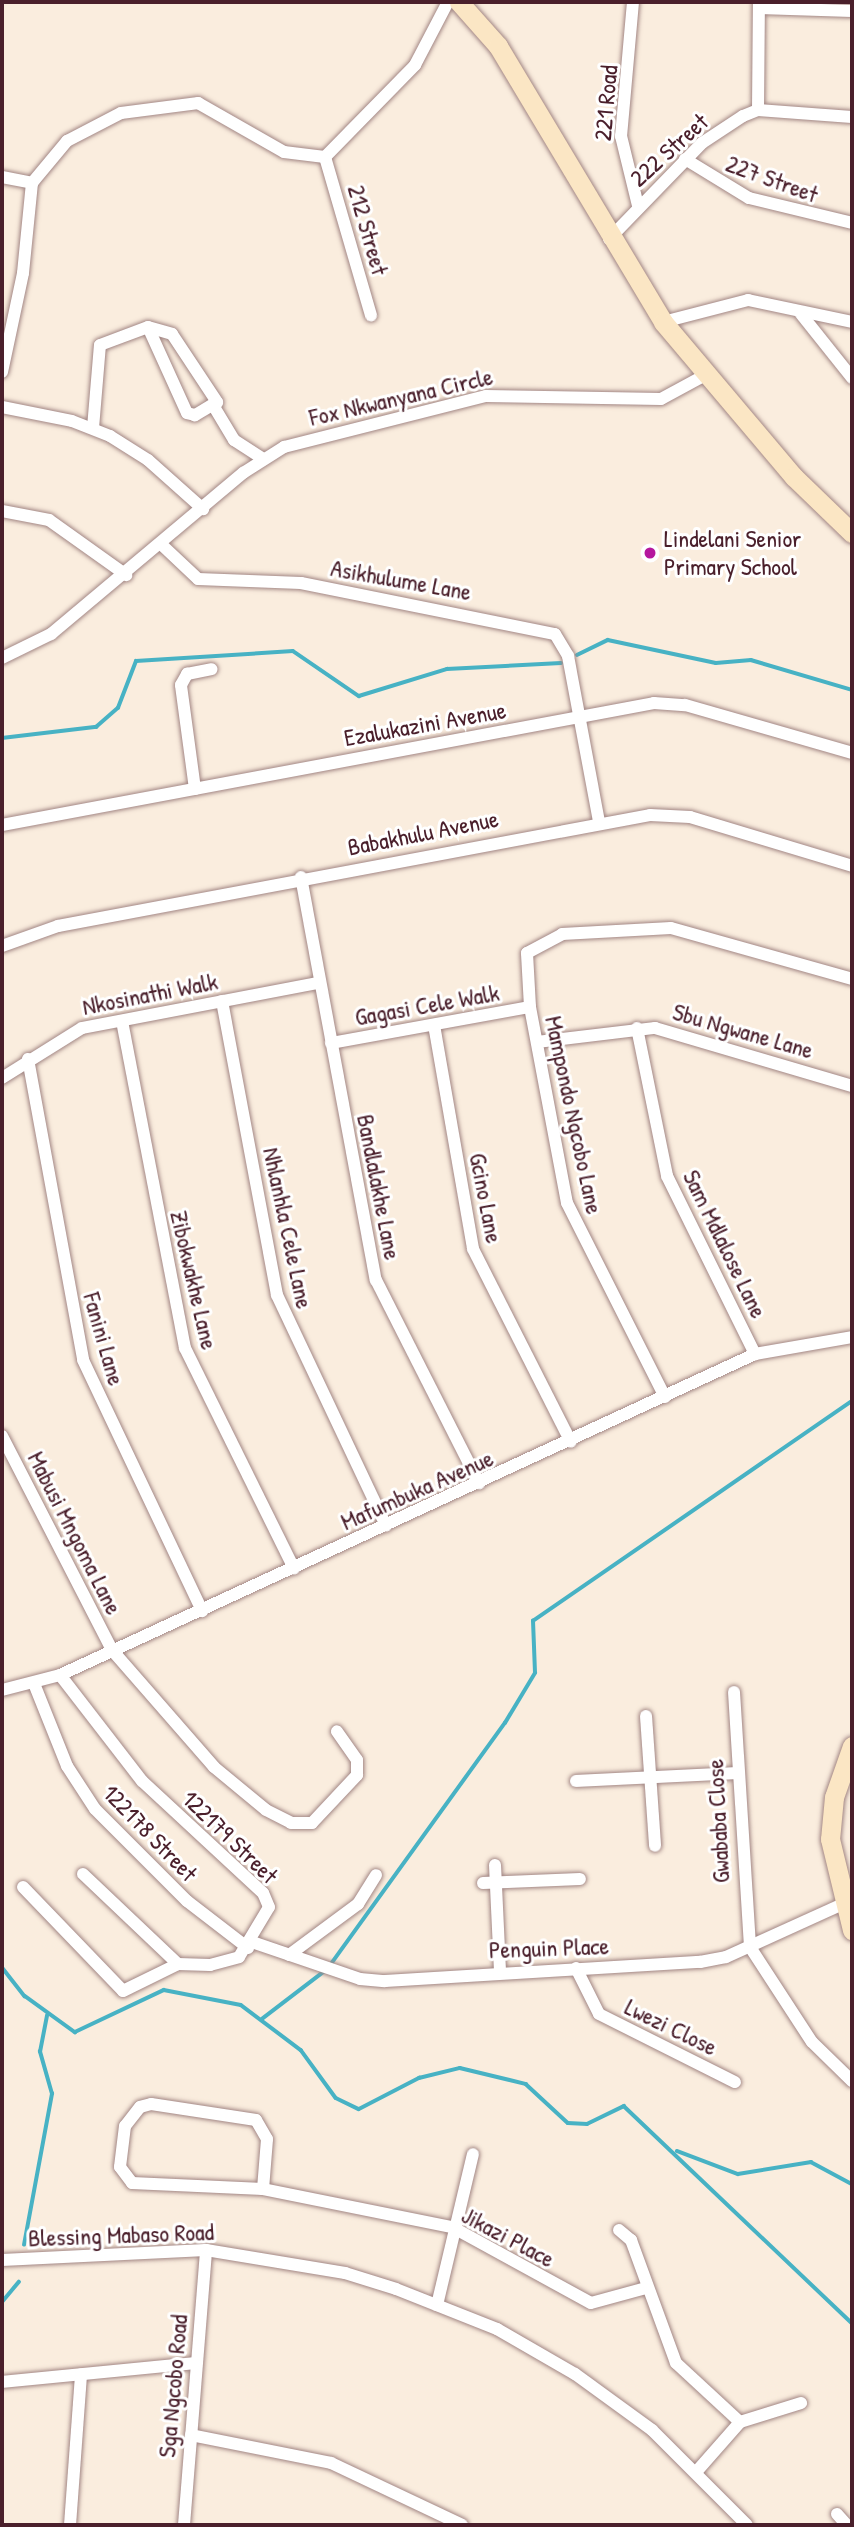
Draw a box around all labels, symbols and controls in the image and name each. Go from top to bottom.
street label: 221 Road [588,64,624,142]
street label: 222 Street [624,107,714,193]
street label: 227 Street [722,149,822,209]
street label: 212 Street [341,182,395,278]
street label: Fox Nkwanyana Circle [306,362,496,432]
place label: Lindelani Senior Primary School [664,525,801,581]
marker: Lindelani Senior Primary School [642,545,658,561]
street label: Asikhulume Lane [329,553,473,607]
street label: Ezalukazini Avenue [342,696,508,752]
street label: Babakhulu Avenue [345,804,501,862]
street label: Nkosinathi Walk [80,967,220,1021]
street label: Gagasi Cele Walk [353,978,501,1032]
street label: Sbu Ngwane Lane [670,997,816,1065]
street label: Mampondo Ngcobo Lane [539,1013,609,1217]
street label: Bandlalakhe Lane [351,1112,407,1262]
street label: Nhlanhla Cele Lane [257,1145,319,1311]
street label: Gcino Lane [463,1151,509,1245]
street label: Sam Mdlalose Lane [677,1165,773,1323]
street label: Zibokwakhe Lane [164,1208,224,1352]
street label: Fanini Lane [77,1289,131,1389]
street label: Mafumbuka Avenue [336,1444,498,1536]
street label: Mabusi Mngoma Lane [22,1447,128,1619]
street label: Gwababa Close [700,1758,736,1884]
street label: 122178 Street [97,1779,203,1887]
street label: 122179 Street [176,1784,284,1890]
street label: Penguin Place [488,1932,610,1964]
street label: Lwezi Close [620,1992,722,2062]
street label: Jikazi Place [457,2201,559,2273]
street label: Blessing Mabaso Road [28,2217,214,2253]
street label: Sga Ngcobo Road [152,2313,194,2459]

